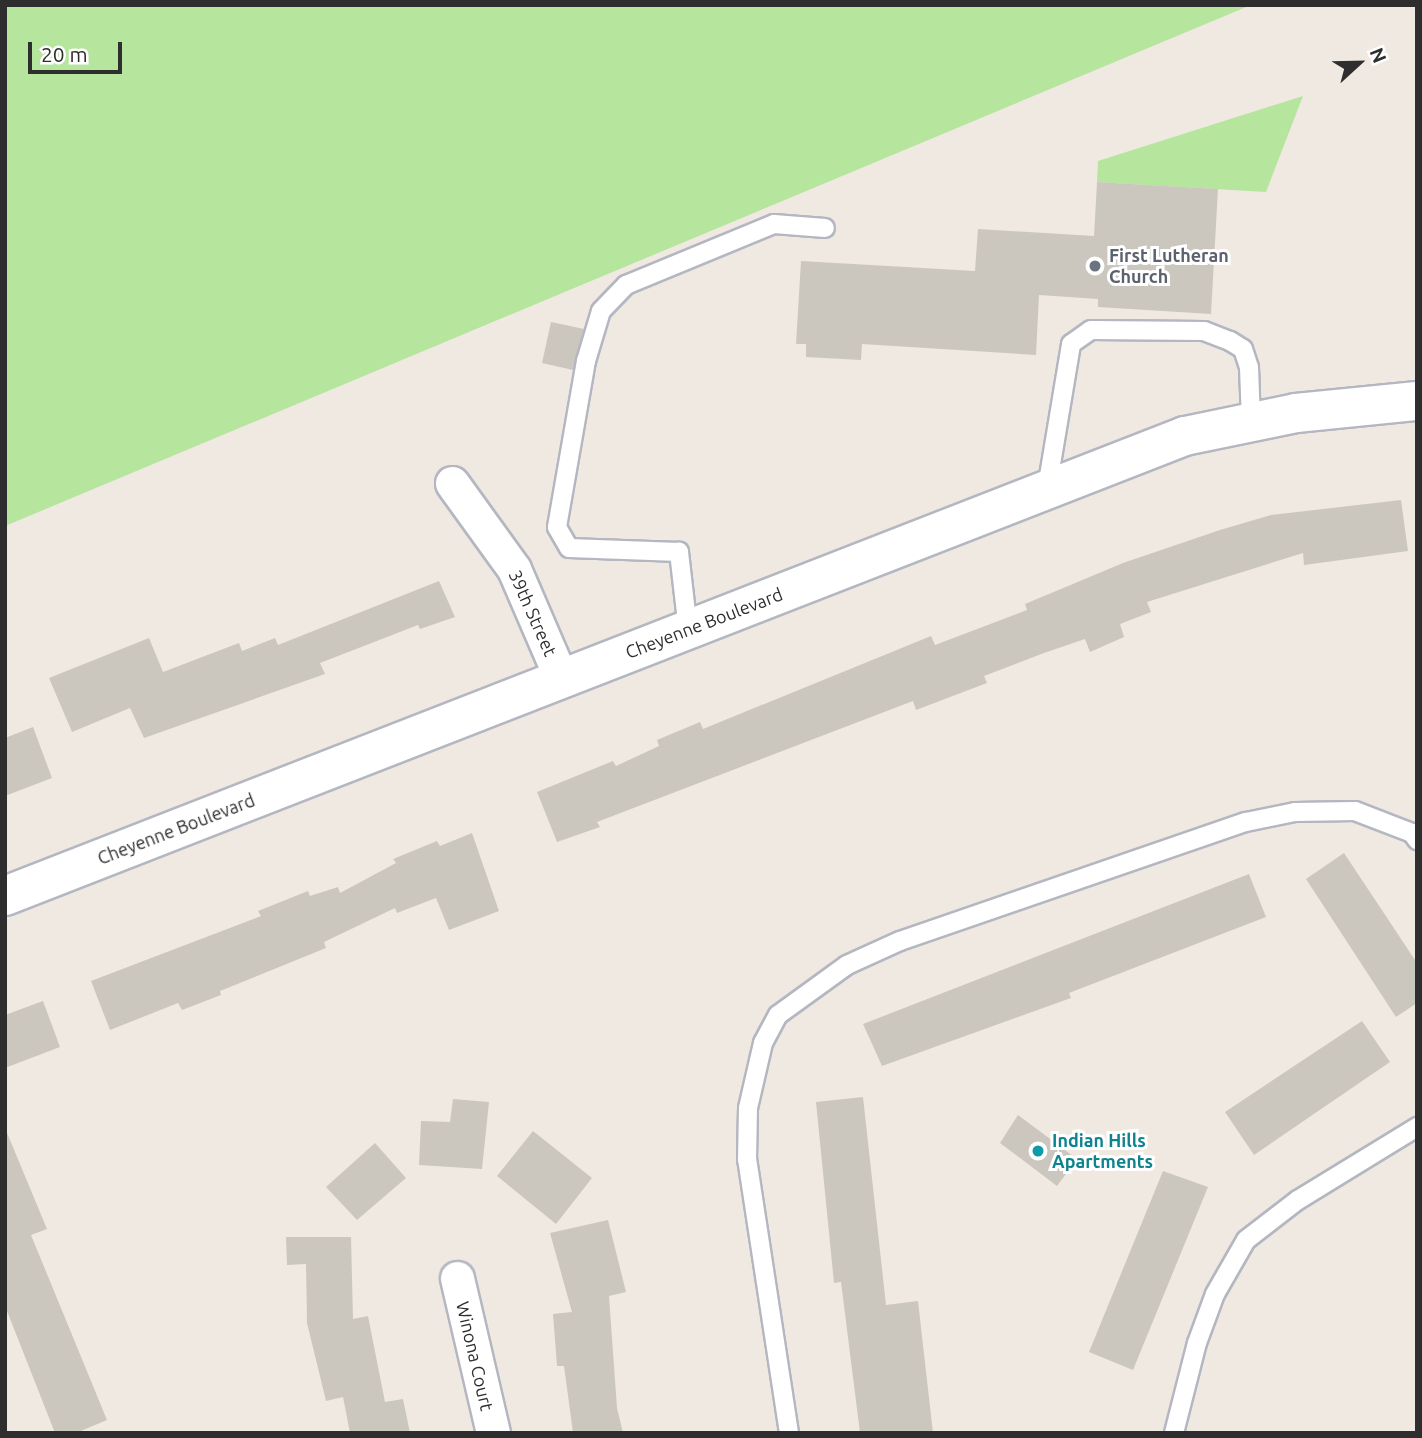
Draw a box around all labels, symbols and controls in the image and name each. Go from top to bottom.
scale bar [32,28,126,72]
north arrow [1324,28,1394,98]
text: 20 m [41,42,88,66]
text: N [1366,44,1391,66]
place label: First Lutheran Church [1109,245,1229,288]
marker: First Lutheran Church [1087,258,1103,274]
street label: 39th Street [504,567,562,659]
street label: Cheyenne Boulevard [622,583,786,663]
street label: Cheyenne Boulevard [94,789,258,869]
place label: Indian Hills Apartments [1052,1130,1153,1172]
marker: Indian Hills Apartments [1030,1143,1046,1159]
street label: Winona Court [452,1299,498,1413]

